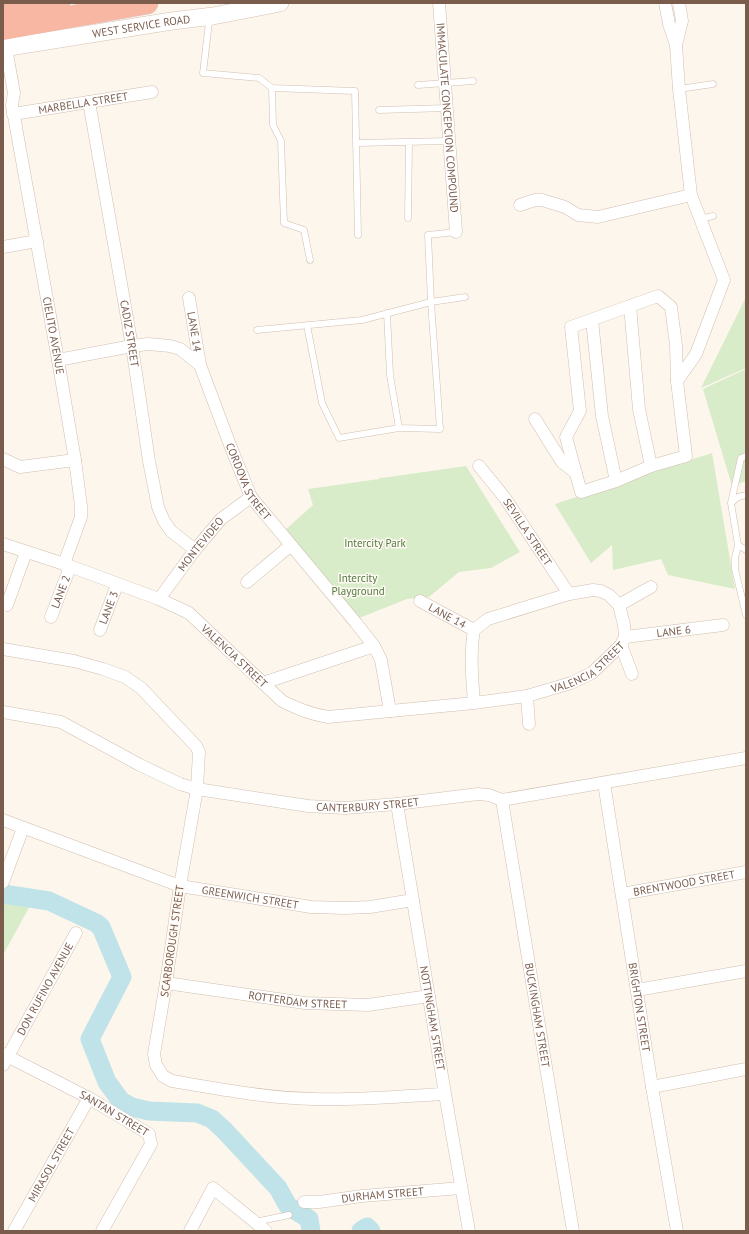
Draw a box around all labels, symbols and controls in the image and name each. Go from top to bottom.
street label: WEST SERVICE ROAD [91,12,191,41]
street label: IMMACULATE CONCEPCION COMPOUND [433,22,462,213]
street label: MARBELLA STREET [37,89,129,117]
street label: CIELITO AVENUE [40,295,67,375]
street label: CADIZ STREET [117,299,142,368]
street label: LANE 14 [184,310,205,353]
street label: CORDOVA STREET [223,441,274,523]
street label: SEVILLA STREET [500,496,555,568]
street label: MONTEVIDEO [175,514,227,574]
park label: Intercity Park [344,536,407,550]
park label: Intercity Playground [331,571,385,598]
street label: LANE 2 [48,573,73,610]
street label: LANE 3 [96,589,121,626]
street label: LANE 14 [426,600,468,631]
street label: VALENCIA STREET [198,621,270,691]
street label: LANE 6 [656,622,692,640]
street label: VALENCIA STREET [548,639,627,696]
street label: CANTERBURY STREET [316,794,420,815]
street label: BRENTWOOD STREET [632,867,736,899]
street label: GREENWICH STREET [201,883,300,912]
street label: SCARBOROUGH STREET [157,884,187,998]
street label: DON RUFINO AVENUE [14,940,76,1038]
street label: BUCKINGHAM STREET [522,962,553,1068]
street label: BRIGHTON STREET [625,962,653,1053]
street label: NOTTINGHAM STREET [417,965,448,1072]
street label: ROTTERDAM STREET [247,988,347,1011]
street label: SANTAN STREET [77,1087,151,1139]
street label: MIRASOL STREET [25,1125,78,1204]
street label: DURHAM STREET [340,1184,424,1206]

